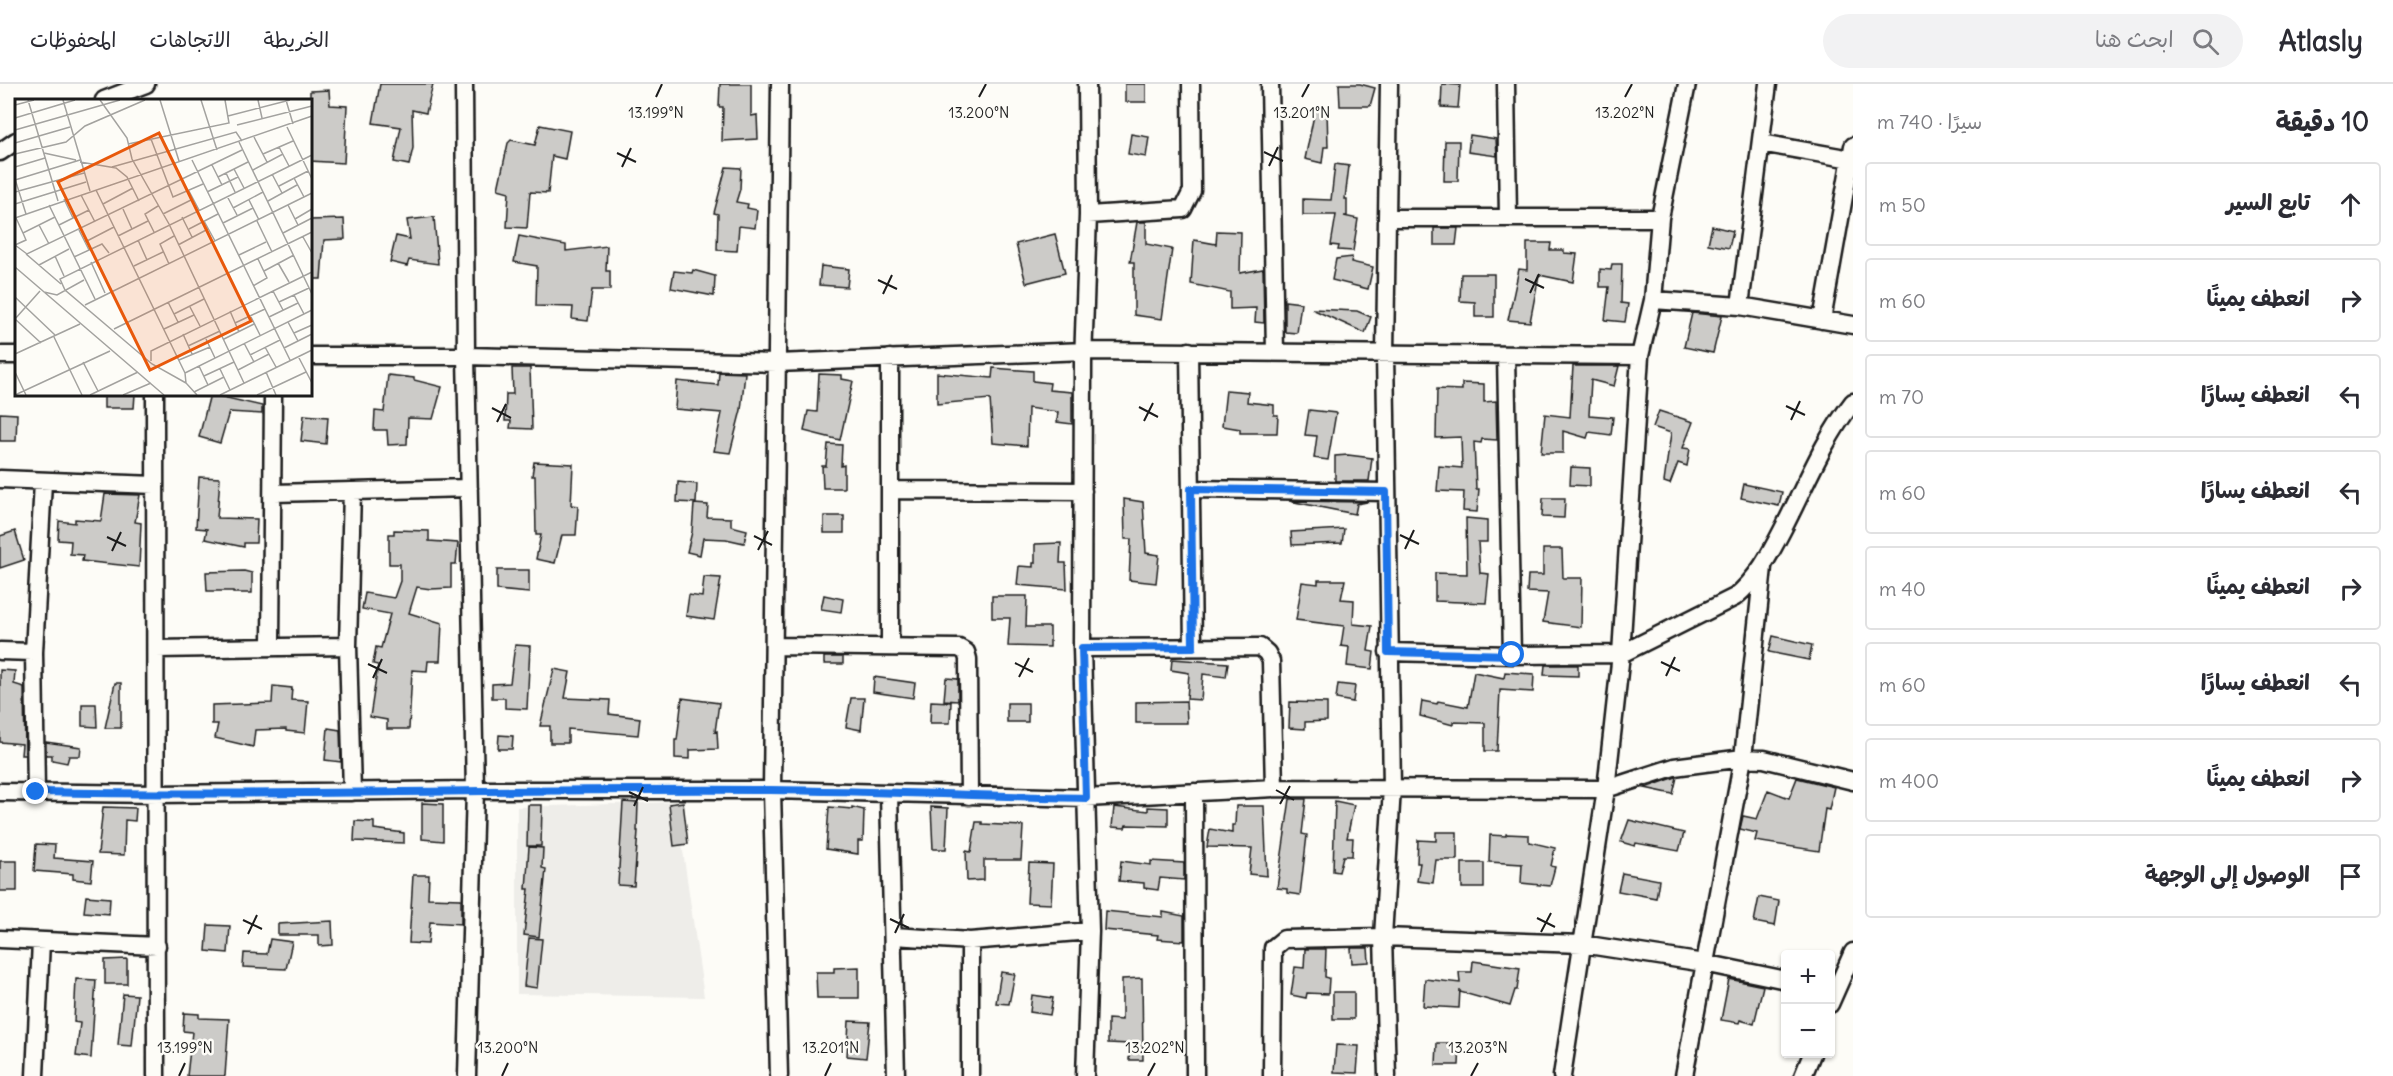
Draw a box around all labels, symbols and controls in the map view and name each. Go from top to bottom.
search box [1823,14,2243,68]
text: Atlasly [2279,23,2363,59]
text: ابحث هنا [2095,25,2174,53]
icon: search [2189,25,2222,58]
text: المحفوظات [30,26,116,53]
text: الاتجاهات [149,26,231,53]
text: الخريطة [264,26,329,53]
inset map [15,99,312,396]
text: 13.199°N [628,103,684,122]
text: 13.200°N [949,103,1009,122]
text: 13.201°N [1273,103,1331,122]
text: 13.202°N [1595,103,1655,122]
text: 10 دقيقة [2275,105,2369,138]
text: سيرًا · 740 m [1877,109,1982,134]
text: تابع السير [2226,188,2310,216]
icon: ahead [2334,188,2367,221]
text: 50 m [1879,192,1926,217]
text: انعطف يمينًا [2207,284,2310,312]
icon: right [2334,284,2367,317]
text: 60 m [1879,288,1926,313]
text: انعطف يسارًا [2201,380,2310,408]
icon: left [2334,380,2367,413]
text: 70 m [1879,384,1924,409]
text: انعطف يسارًا [2201,476,2310,504]
icon: left [2334,476,2367,509]
text: 60 m [1879,480,1926,505]
text: انعطف يمينًا [2207,572,2310,600]
icon: right [2334,572,2367,605]
text: 40 m [1879,576,1926,601]
route start [1498,641,1524,667]
text: انعطف يسارًا [2201,668,2310,696]
icon: left [2334,668,2367,701]
text: 60 m [1879,672,1926,697]
text: انعطف يمينًا [2207,764,2310,792]
icon: right [2334,764,2367,797]
text: 400 m [1879,768,1939,793]
route end [22,778,48,804]
text: الوصول إلى الوجهة [2145,860,2310,888]
icon: arrive [2334,860,2367,893]
map controls [1781,950,1835,1058]
button: + [1781,950,1835,1004]
button: − [1781,1004,1835,1058]
text: 13.199°N [157,1038,213,1057]
text: 13.200°N [478,1038,538,1057]
text: 13.201°N [802,1038,860,1057]
text: 13.202°N [1125,1038,1185,1057]
text: 13.203°N [1448,1038,1508,1057]

